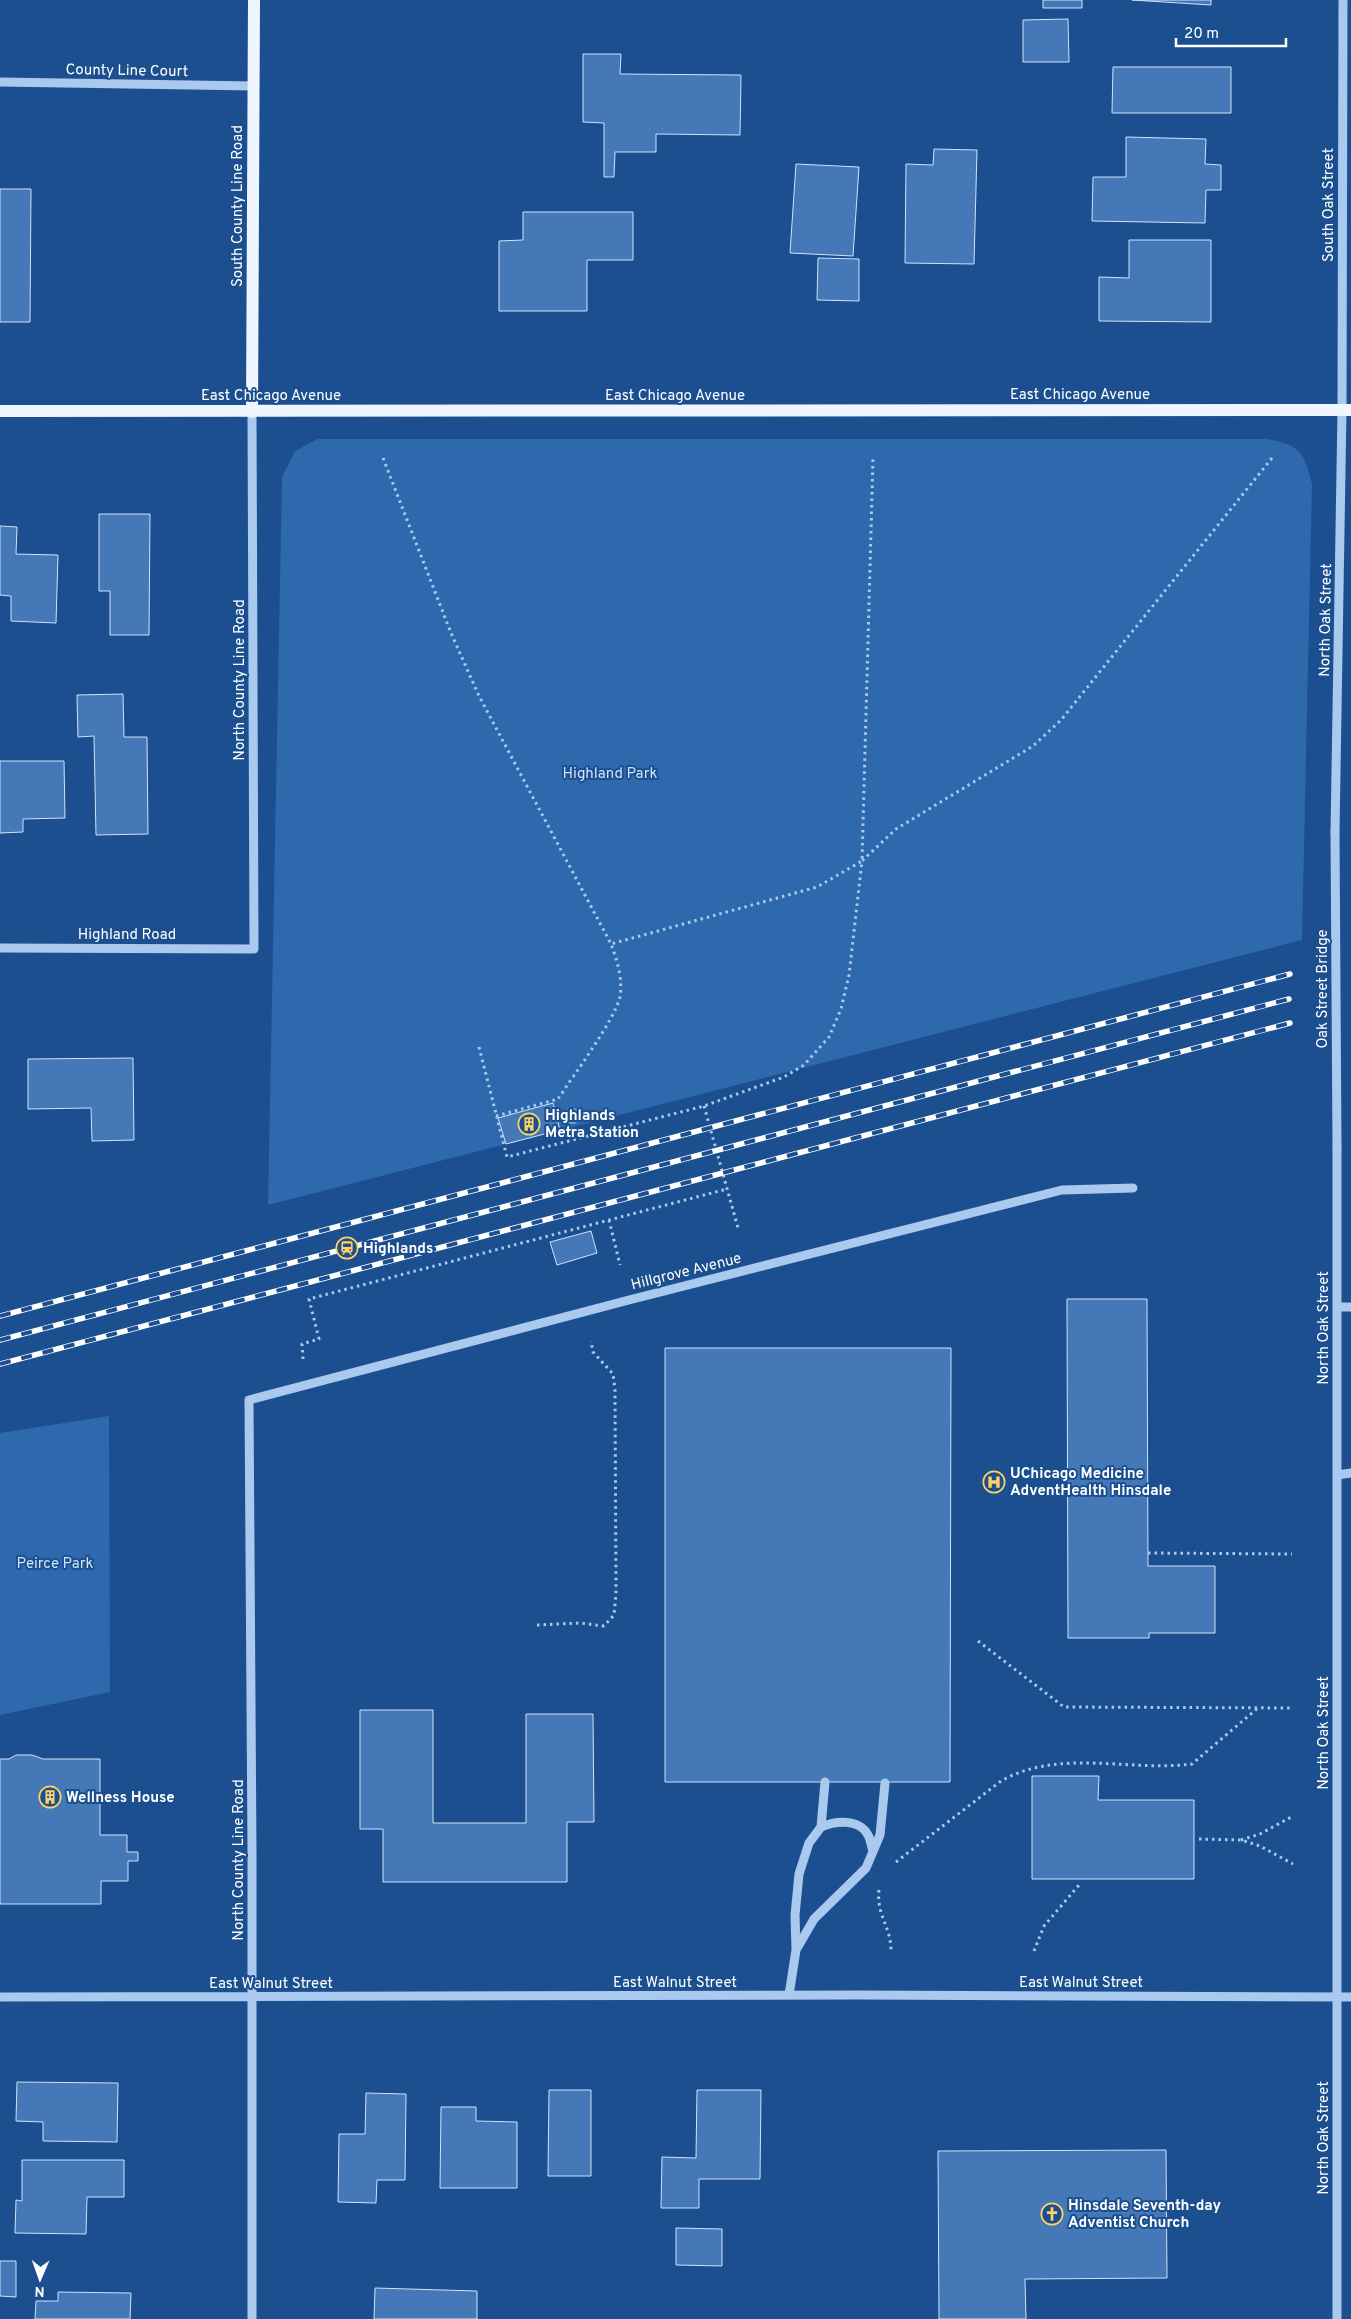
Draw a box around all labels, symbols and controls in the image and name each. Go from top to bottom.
scale bar [1176,15,1286,47]
text: 20 m [1184,25,1219,44]
street label: County Line Court [65,61,188,82]
street label: South County Line Road [229,125,248,287]
street label: South Oak Street [1320,148,1339,262]
street label: East Chicago Avenue [1010,386,1150,405]
street label: East Chicago Avenue [201,387,341,406]
street label: East Chicago Avenue [605,387,745,406]
street label: North Oak Street [1316,563,1337,677]
street label: North County Line Road [231,599,250,761]
park label: Highland Park [563,765,657,784]
street label: Highland Road [78,926,176,945]
street label: Oak Street Bridge [1314,929,1333,1049]
place label: Highlands Metra Station [545,1107,639,1143]
building icon: Highlands Metra Station [517,1112,541,1136]
station icon: Highlands [335,1236,359,1260]
place label: Highlands [363,1240,433,1259]
street label: Hillgrove Avenue [629,1250,744,1295]
street label: North Oak Street [1315,1271,1334,1385]
place label: UChicago Medicine AdventHealth Hinsdale [1010,1465,1171,1501]
hospital icon: UChicago Medicine AdventHealth Hinsdale [982,1470,1006,1494]
park label: Peirce Park [16,1555,94,1574]
street label: North Oak Street [1315,1676,1334,1790]
street label: North County Line Road [230,1779,249,1941]
building icon: Wellness House [38,1785,62,1809]
place label: Wellness House [66,1789,175,1808]
street label: East Walnut Street [613,1974,737,1993]
street label: East Walnut Street [1019,1974,1143,1993]
street label: East Walnut Street [209,1975,333,1994]
street label: North Oak Street [1315,2081,1334,2195]
place label: Hinsdale Seventh-day Adventist Church [1068,2197,1222,2233]
church icon: Hinsdale Seventh-day Adventist Church [1040,2202,1064,2226]
north arrow [15,2254,65,2304]
text: N [34,2282,45,2299]

